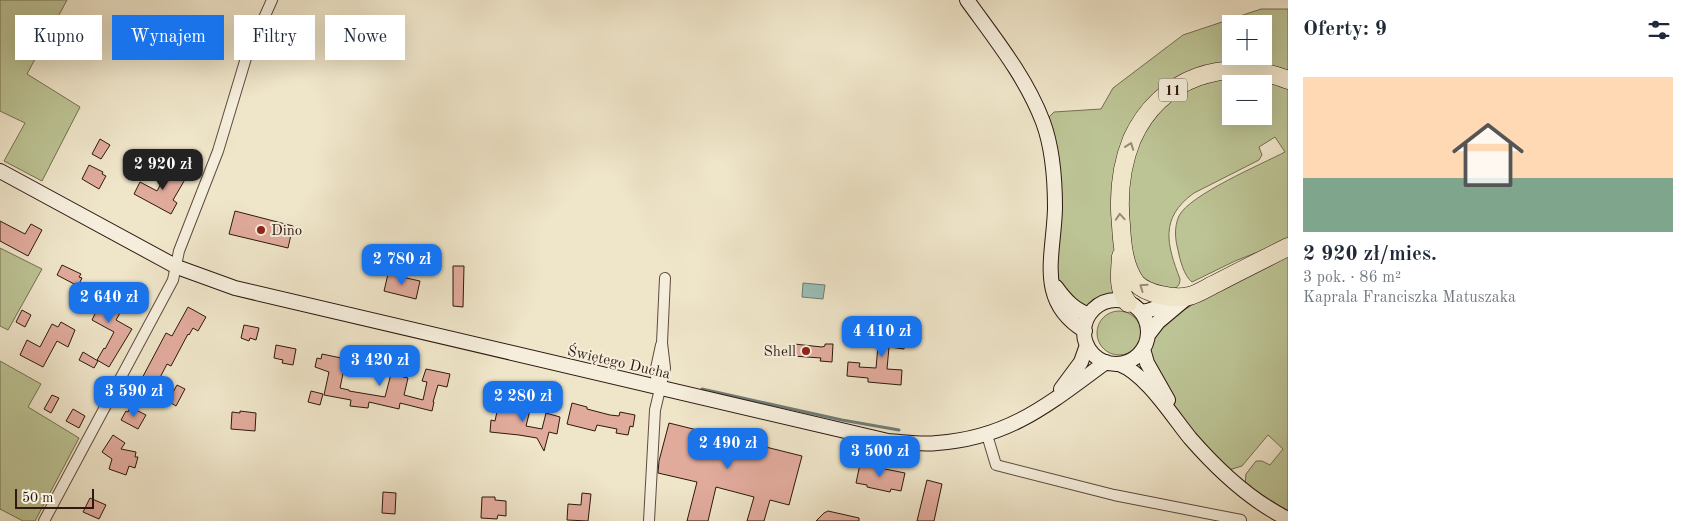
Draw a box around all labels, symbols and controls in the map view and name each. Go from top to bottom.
chip: Kupno [15,15,102,60]
chip: Wynajem [112,15,224,60]
chip: Filtry [234,15,315,60]
chip: Nowe [325,15,405,60]
map controls [1222,15,1272,125]
button: + [1222,15,1272,65]
icon: filters [1645,16,1673,44]
text: Oferty: 9 [1303,19,1387,40]
button: − [1222,75,1272,125]
road number: 11 [1159,78,1187,102]
icon: home [1443,110,1533,200]
one-way arrow [1124,143,1134,151]
pin: 2 920 zł [111,148,215,191]
text: 2 920 zł [134,157,192,173]
one-way arrow [1115,212,1126,220]
marker: Dino [255,224,267,236]
place label: Dino [271,224,302,239]
pin: 2 780 zł [350,244,454,286]
text: 2 920 zł/mies. [1303,244,1437,265]
text: 2 780 zł [373,252,431,268]
text: 3 pok. · 86 m² [1303,270,1401,286]
pin: 2 640 zł [57,282,161,324]
one-way arrow [1139,284,1149,293]
text: 2 640 zł [80,290,138,306]
text: Kaprala Franciszka Matuszaka [1303,290,1516,306]
pin: 4 410 zł [830,316,934,358]
text: 4 410 zł [853,324,911,340]
street label: Świętego Ducha [566,340,673,383]
pin: 3 420 zł [328,344,432,387]
place label: Shell [764,345,796,360]
marker: Shell [800,345,812,357]
text: 3 420 zł [351,353,409,369]
pin: 3 590 zł [82,376,186,418]
pin: 2 280 zł [471,380,575,423]
text: 3 590 zł [105,384,163,400]
text: 2 280 zł [494,389,552,405]
pin: 2 490 zł [676,428,780,470]
text: 2 490 zł [699,436,757,452]
pin: 3 500 zł [828,436,932,478]
text: 3 500 zł [851,444,909,460]
scale bar [15,486,94,509]
text: 50 m [22,491,53,505]

